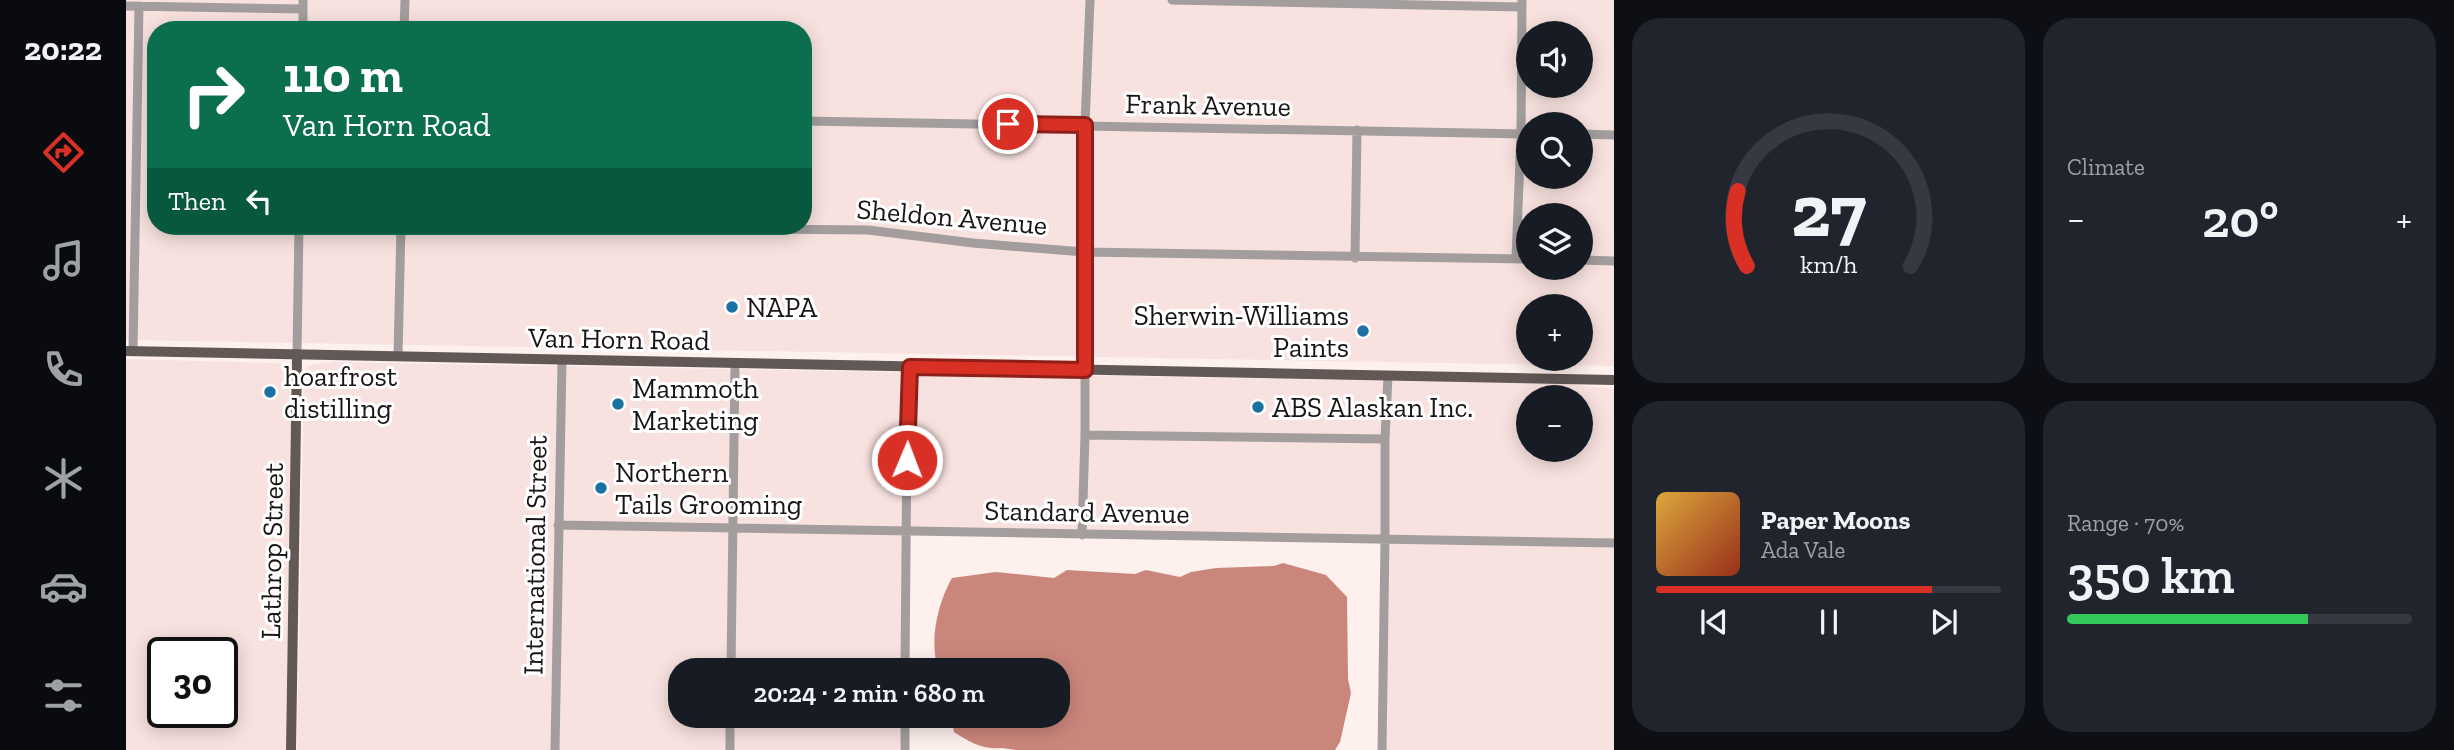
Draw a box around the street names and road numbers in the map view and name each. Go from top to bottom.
street label: Frank Avenue [1125,87,1291,123]
street label: Sheldon Avenue [855,192,1049,242]
street label: Van Horn Road [527,321,710,357]
street label: International Street [516,434,554,675]
street label: Lathrop Street [254,462,290,640]
street label: Standard Avenue [984,494,1190,530]

